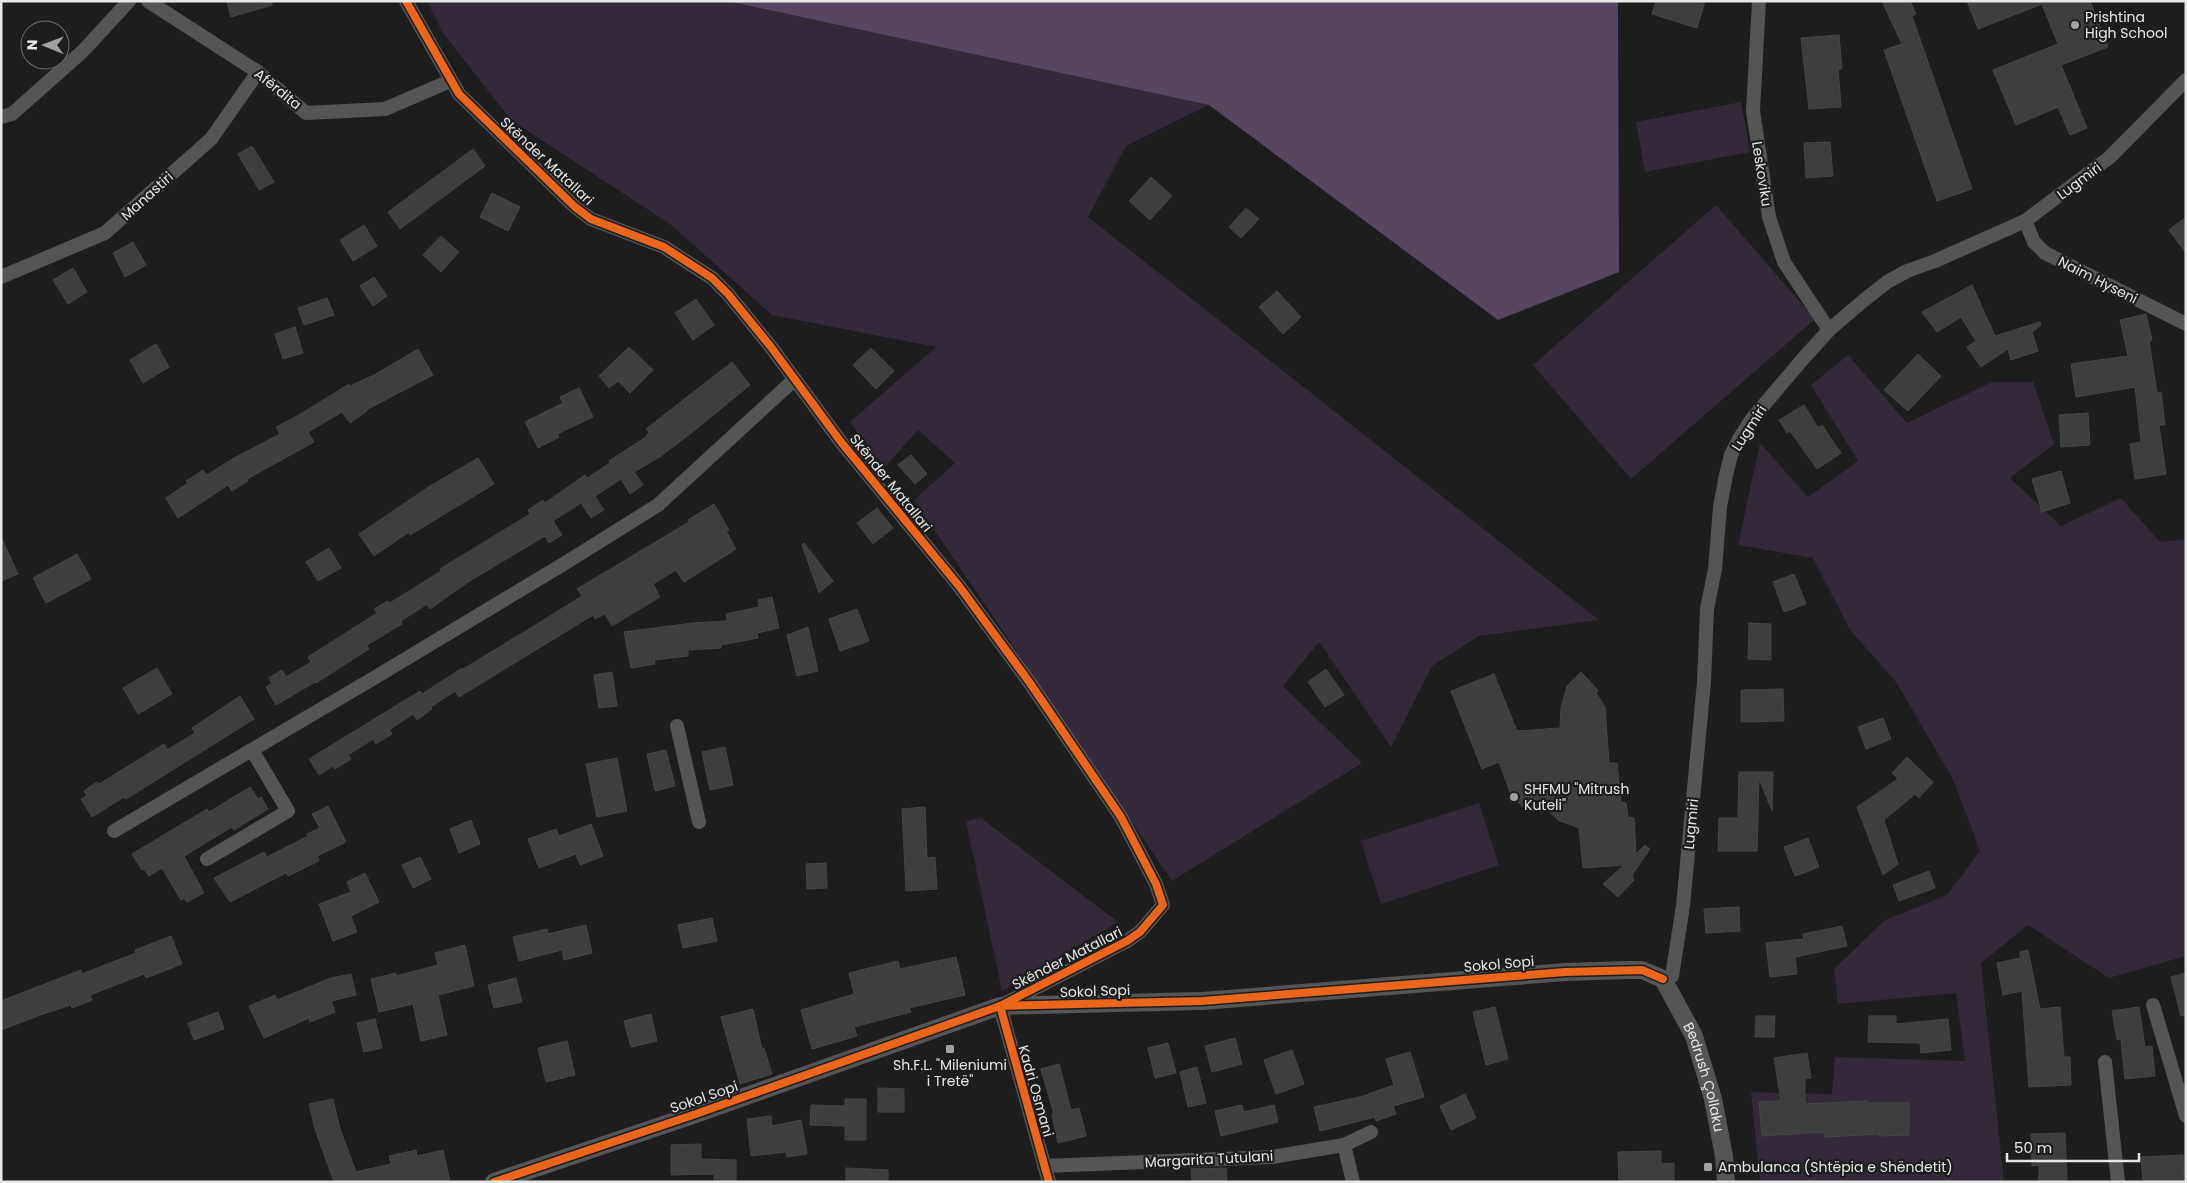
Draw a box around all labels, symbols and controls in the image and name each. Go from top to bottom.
place label: Prishtina High School [2085,7,2167,43]
marker: Prishtina High School [2069,19,2081,31]
north arrow [20,20,70,70]
text: N [22,39,42,50]
street label: Afërdita [250,64,306,114]
street label: Skënder Matallari [496,112,598,210]
street label: Leskoviku [1747,140,1777,208]
street label: Lugmiri [2053,158,2105,204]
street label: Manastiri [116,167,178,225]
street label: Naim Hyseni [2055,251,2141,309]
street label: Lugmiri [1727,401,1771,455]
street label: Skënder Matallari [845,430,937,536]
place label: SHFMU "Mitrush Kuteli" [1524,779,1629,815]
marker: SHFMU "Mitrush Kuteli" [1508,791,1520,803]
street label: Lugmiri [1679,798,1703,850]
street label: Skënder Matallari [1008,922,1126,994]
street label: Sokol Sopi [1463,951,1535,977]
street label: Sokol Sopi [1059,980,1131,1002]
street label: Bedrush Çollaku [1678,1019,1729,1133]
marker: Sh.F.L. "Mileniumi i Tretë" [944,1043,956,1055]
street label: Kadri Osmani [1013,1043,1059,1139]
place label: Sh.F.L. "Mileniumi i Tretë" [893,1055,1007,1091]
street label: Sokol Sopi [667,1076,741,1118]
scale bar [2007,1130,2140,1162]
text: 50 m [2014,1137,2052,1158]
street label: Margarita Tutulani [1144,1146,1274,1172]
place label: Ambulanca (Shtëpia e Shëndetit) [1718,1157,1953,1177]
marker: Ambulanca (Shtëpia e Shëndetit) [1702,1161,1714,1173]

